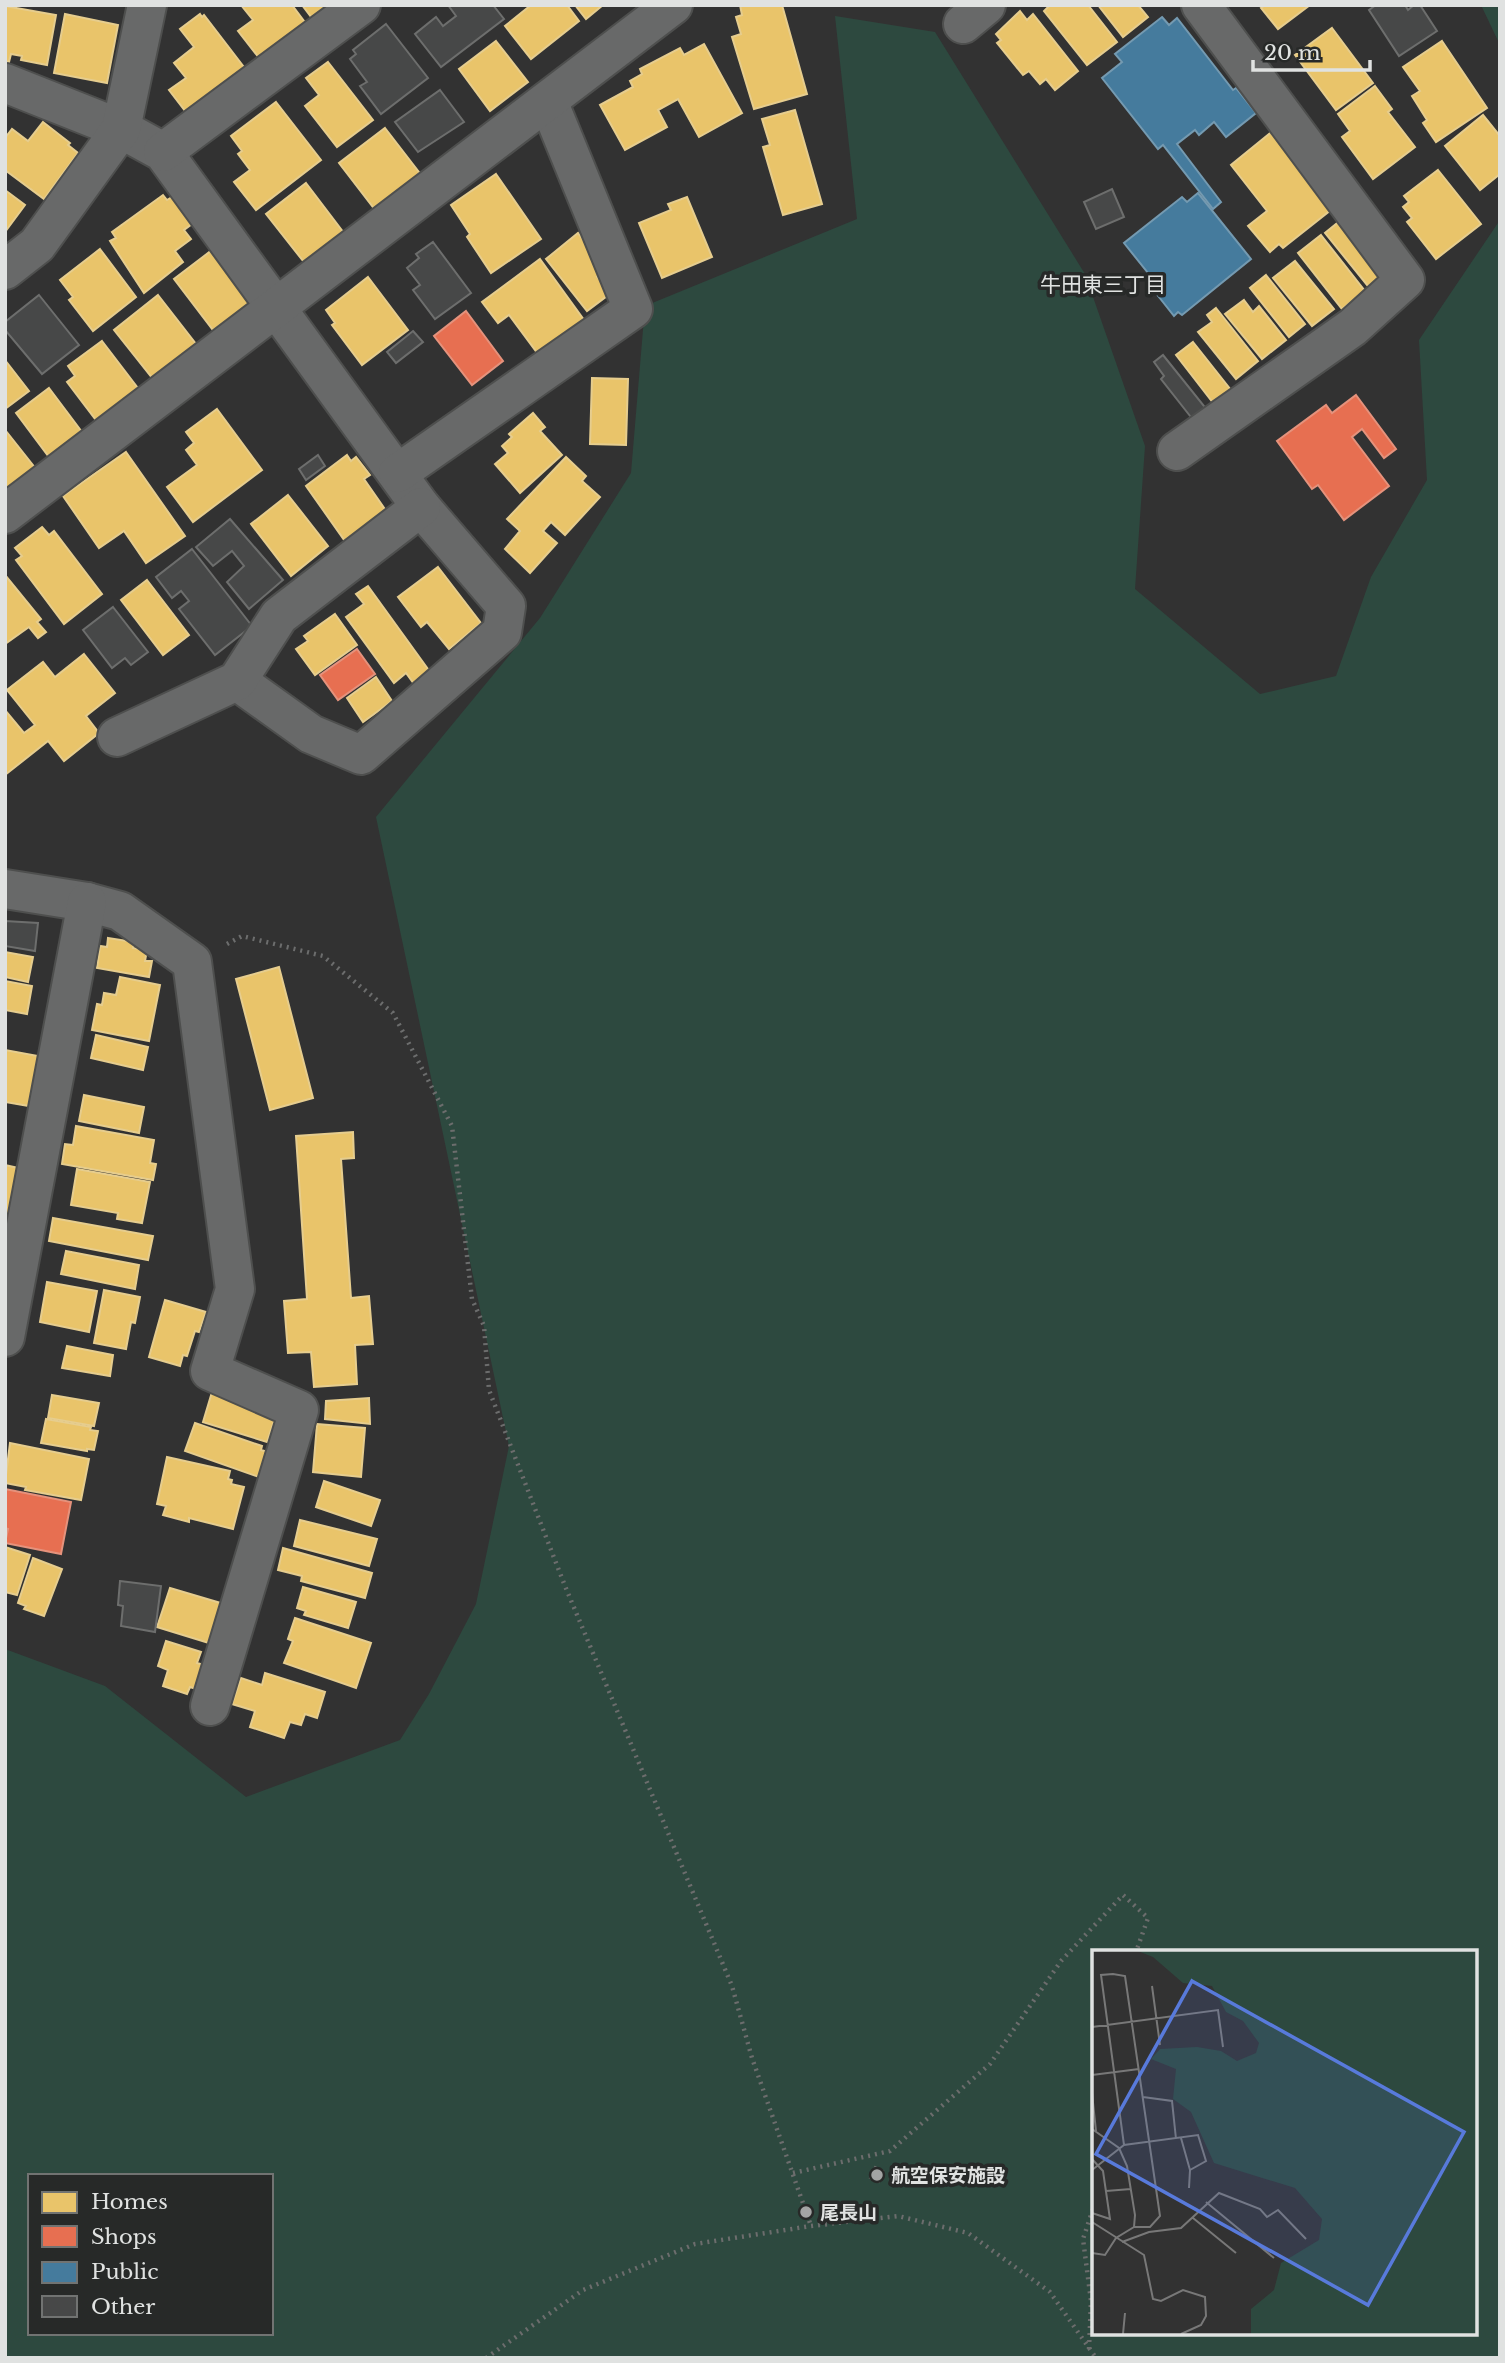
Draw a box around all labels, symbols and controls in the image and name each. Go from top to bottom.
scale bar [1253,28,1370,72]
text: 20 m [1264,40,1321,66]
district label: 牛田東三丁目 [1040,272,1166,298]
inset map [1092,1950,1477,2335]
place label: 航空保安施設 [891,2164,1005,2187]
marker: 航空保安施設 [869,2167,885,2183]
legend [28,2174,273,2335]
text: Homes [91,2189,168,2215]
place label: 尾長山 [820,2201,877,2224]
marker: 尾長山 [798,2204,814,2220]
text: Shops [91,2224,157,2250]
text: Public [91,2259,158,2285]
text: Other [91,2294,155,2320]

